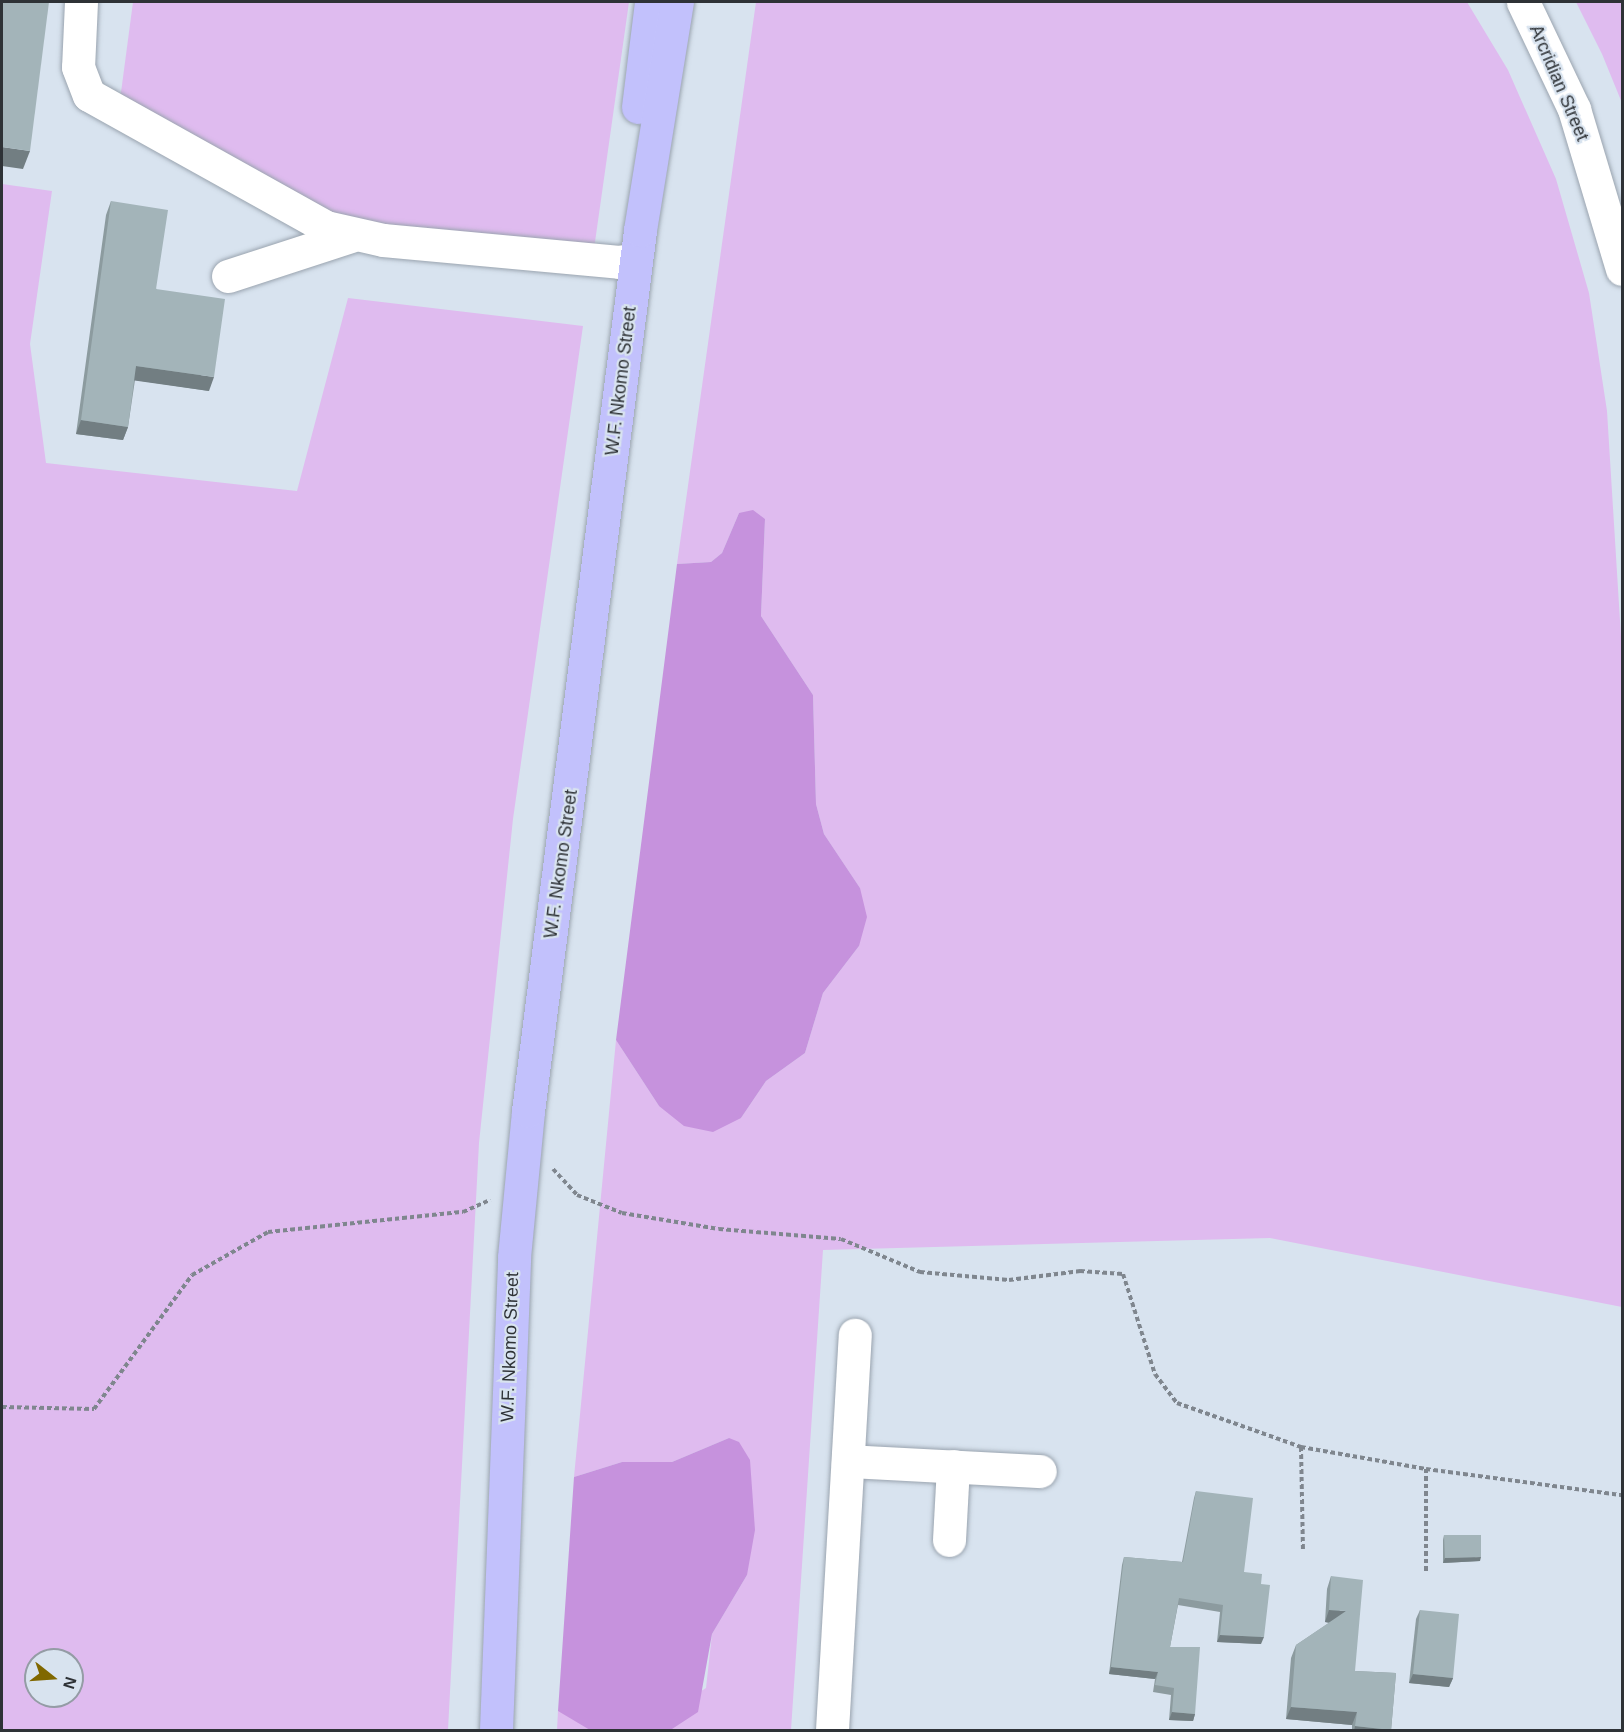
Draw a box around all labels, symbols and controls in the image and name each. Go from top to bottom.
street label: Arcridian Street [1525,22,1593,144]
street label: W.F. Nkomo Street [601,305,641,457]
street label: W.F. Nkomo Street [540,788,582,940]
street label: W.F. Nkomo Street [497,1272,523,1422]
north arrow [24,1648,84,1708]
text: N [60,1675,80,1691]

